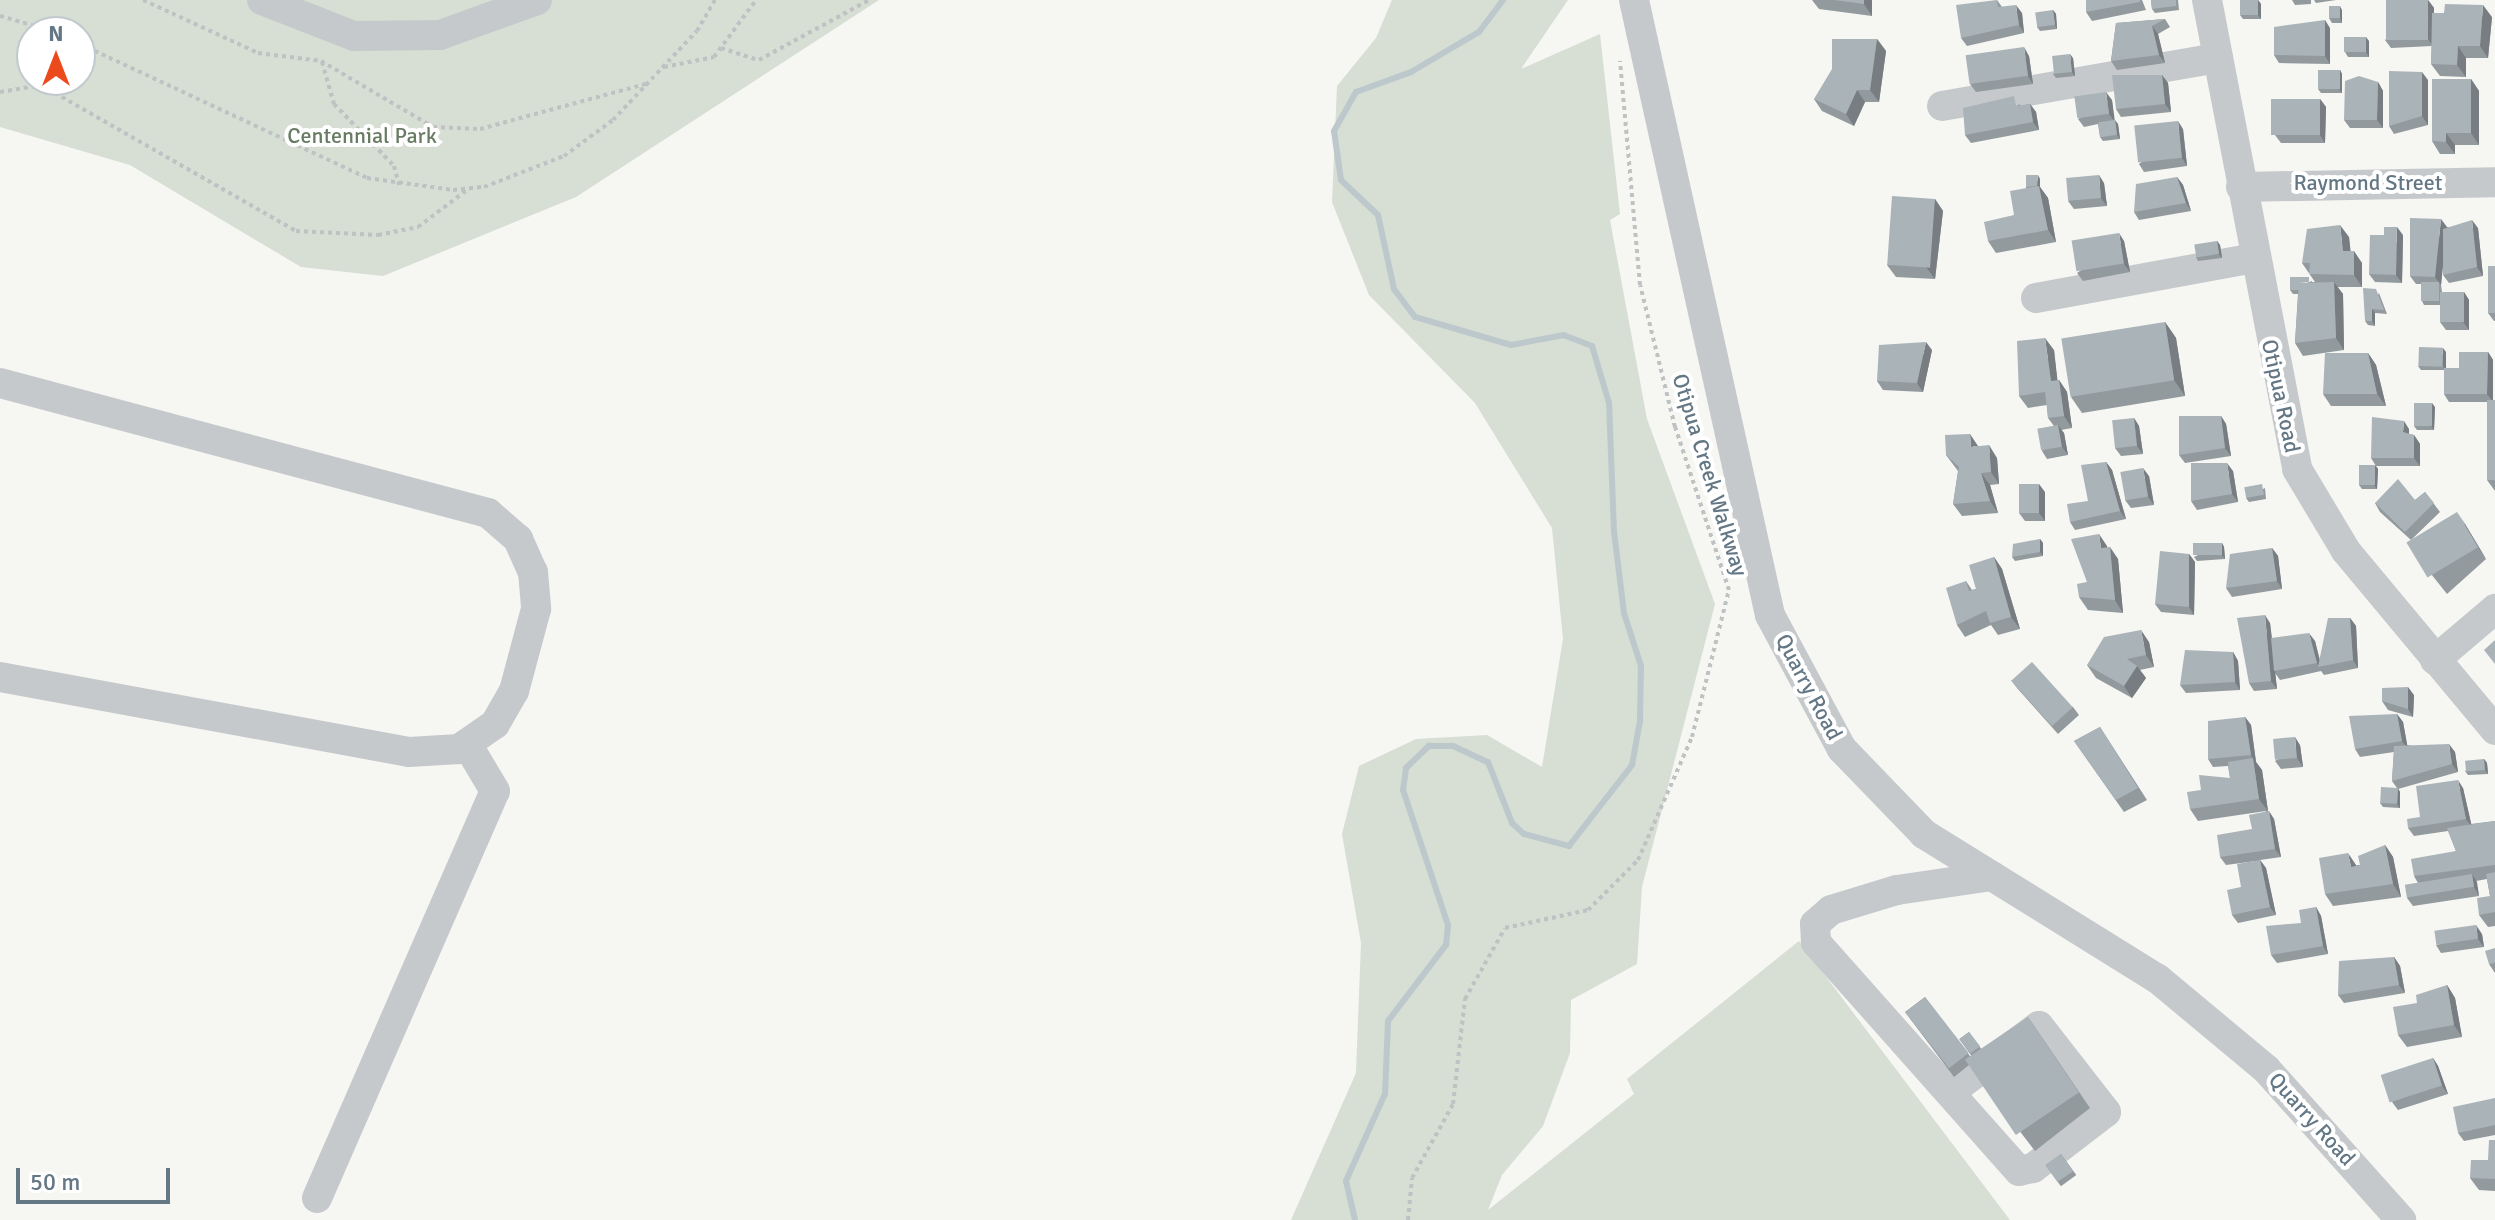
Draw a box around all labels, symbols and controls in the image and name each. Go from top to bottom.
north arrow [16,16,96,96]
text: N [48,20,64,47]
park label: Centennial Park [287,123,437,149]
street label: Raymond Street [2293,170,2443,196]
street label: Otipua Road [2256,337,2306,455]
street label: Otipua Creek Walkway [1667,371,1753,579]
street label: Quarry Road [1770,629,1848,745]
street label: Quarry Road [2263,1067,2361,1171]
scale bar [20,1152,174,1202]
text: 50 m [30,1167,80,1197]

